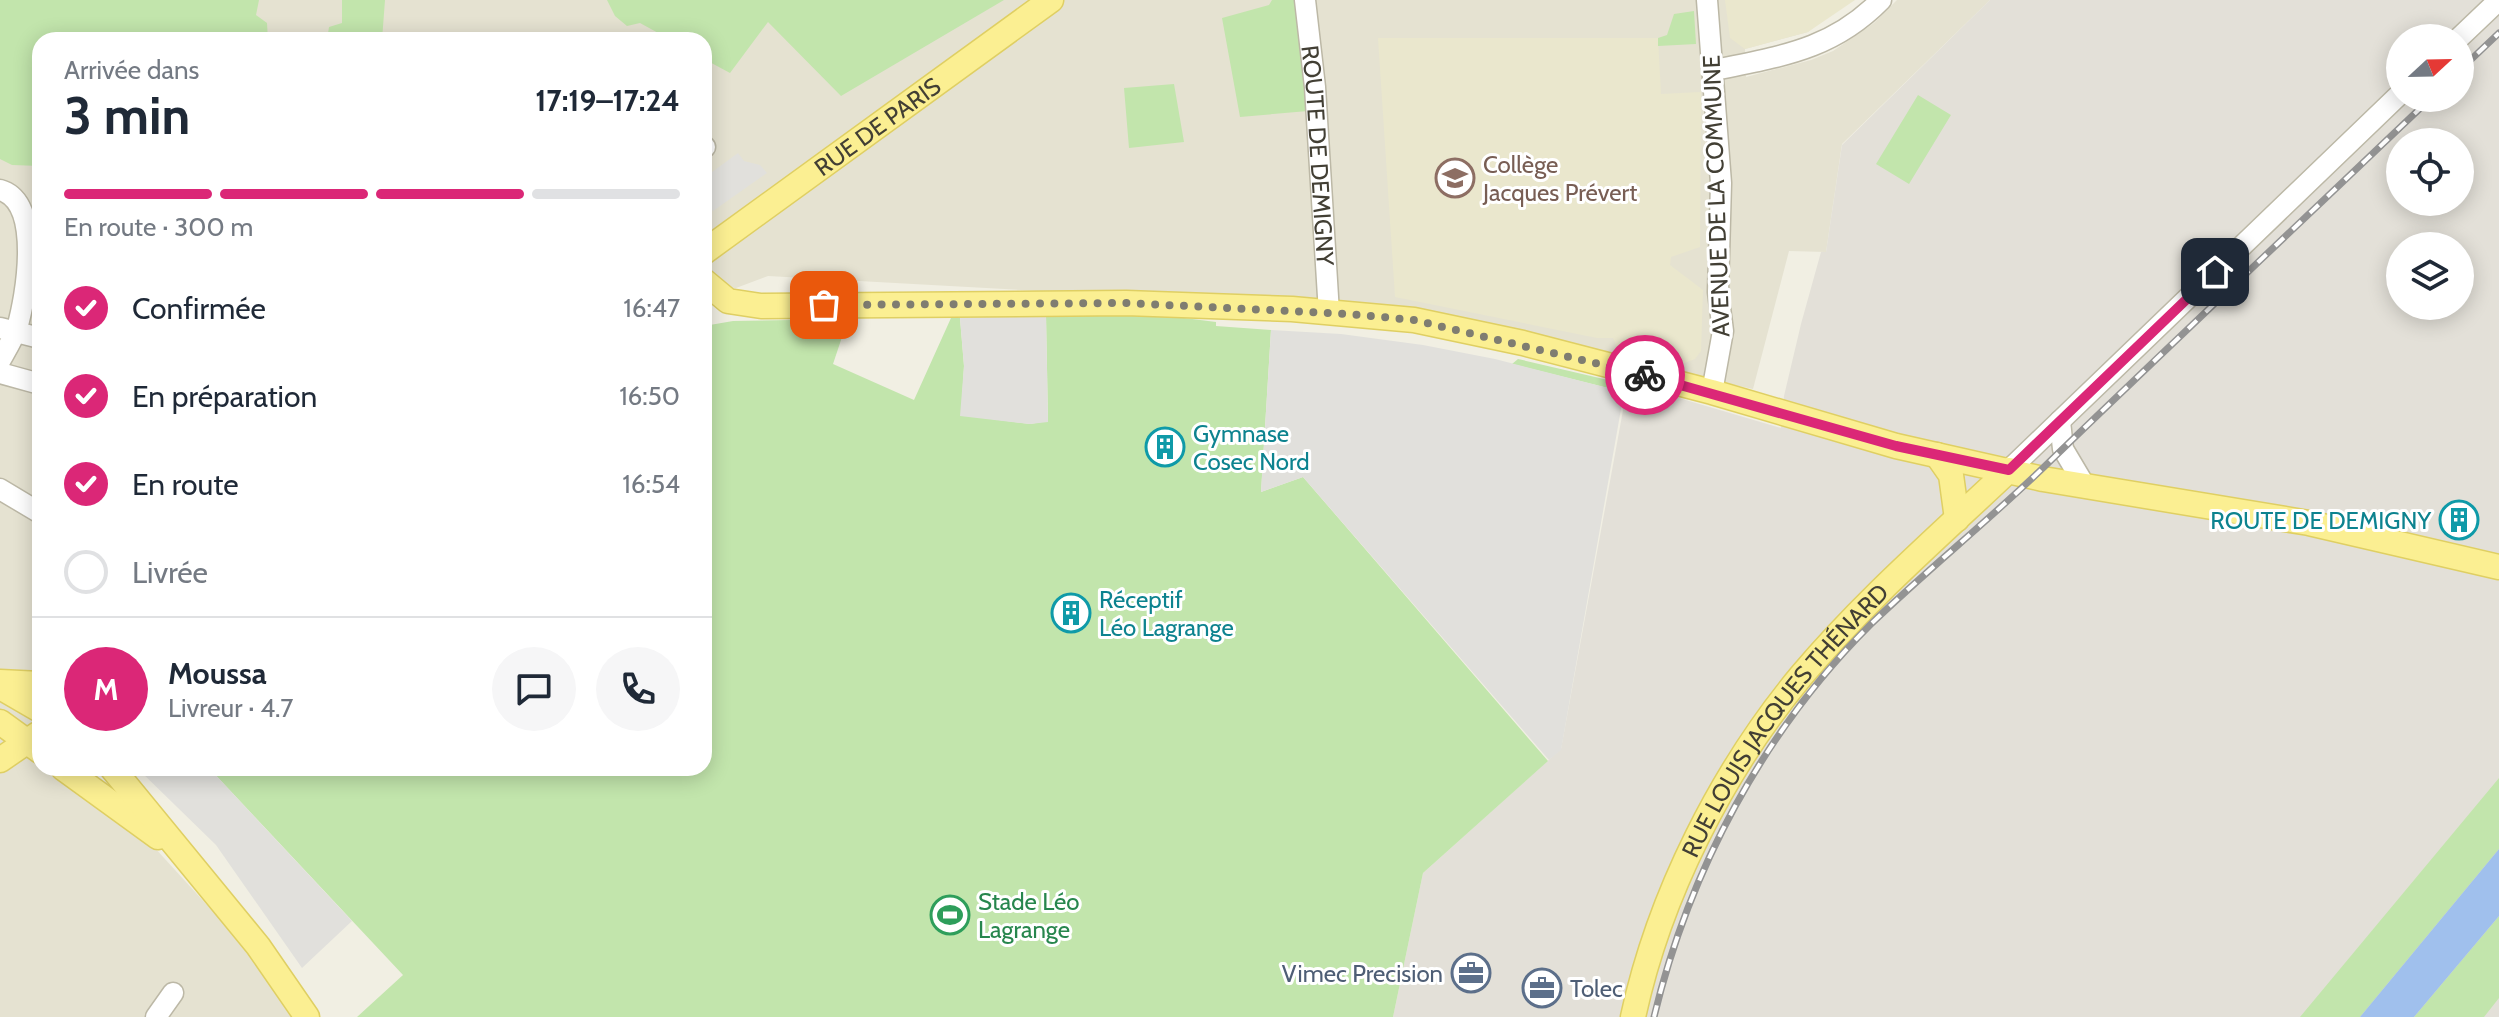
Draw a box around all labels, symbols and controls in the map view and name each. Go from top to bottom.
north arrow [2386,24,2474,112]
map controls [2386,24,2474,320]
street label: ROUTE DE DEMIGNY [1296,44,1341,267]
text: Arrivée dans [64,54,199,86]
street label: AVENUE DE LA COMMUNE [1697,55,1735,337]
street label: RUE DE PARIS [808,71,946,182]
text: 17:19–17:24 [535,82,680,119]
text: 3 min [64,84,190,147]
button: locate [2386,128,2474,216]
place label: Collège Jacques Prévert [1482,150,1637,207]
school or university icon: Collège Jacques Prévert [1434,157,1476,199]
text: En route · 300 m [64,211,253,243]
button: layers [2386,232,2474,320]
pin [2181,238,2249,306]
icon: home [2193,250,2237,294]
pin [790,271,858,339]
icon: bag [802,283,846,327]
icon: check [64,286,108,330]
text: Confirmée [132,290,266,327]
text: 16:47 [623,292,680,324]
courier [1605,335,1685,415]
icon: bike [1623,353,1667,397]
icon: check [64,374,108,418]
text: En préparation [132,378,317,415]
text: 16:50 [619,380,680,412]
place label: Gymnase Cosec Nord [1193,419,1310,476]
building icon: Gymnase Cosec Nord [1144,426,1186,468]
icon: check [64,462,108,506]
text: En route [132,466,239,503]
text: 16:54 [622,468,680,500]
building icon: ROUTE DE DEMIGNY [2438,499,2480,541]
place label: ROUTE DE DEMIGNY [2210,506,2431,535]
text: Livrée [132,554,208,591]
street label: RUE LOUIS JACQUES THÉNARD [1675,577,1894,862]
place label: Réceptif Léo Lagrange [1099,585,1234,642]
building icon: Réceptif Léo Lagrange [1050,592,1092,634]
button: chat [492,647,576,731]
button: phone [596,647,680,731]
text: Moussa [168,655,267,692]
text: M [94,671,119,708]
text: Livreur · 4.7 [168,692,293,724]
place label: Stade Léo Lagrange [978,887,1080,944]
sports icon: Stade Léo Lagrange [929,894,971,936]
office icon: Vimec Precision [1450,952,1492,994]
place label: Vimec Precision [1282,959,1443,988]
office icon: Tolec [1521,967,1563,1009]
place label: Tolec [1570,974,1623,1003]

